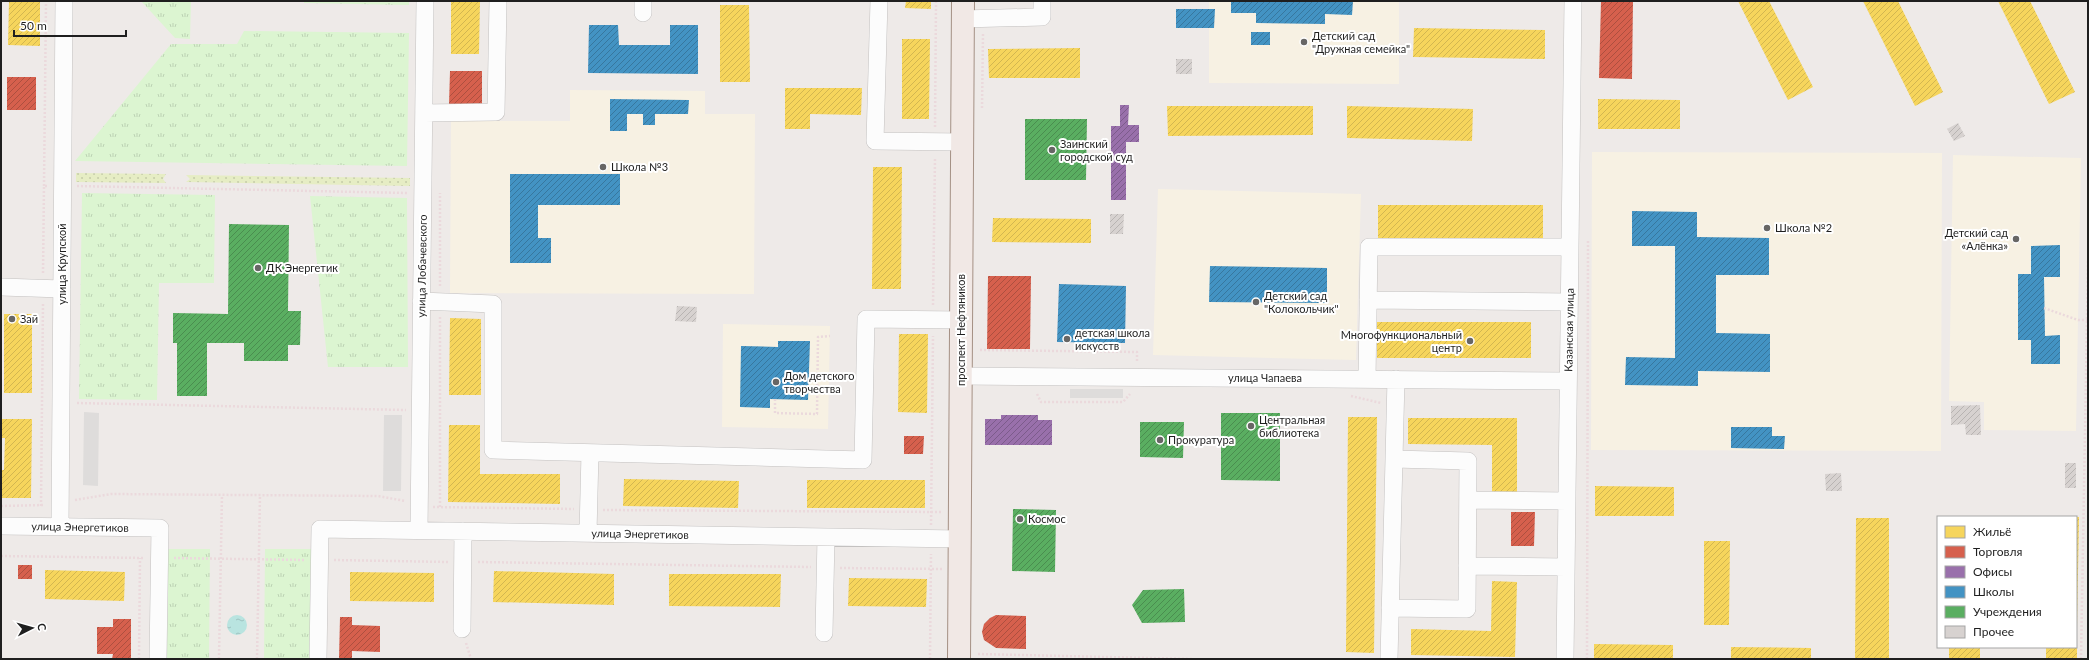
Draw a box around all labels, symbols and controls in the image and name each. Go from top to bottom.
scale bar [14,12,126,38]
text: 50 m [20,18,47,33]
place label: Детский сад "Дружная семейка" [1312,29,1410,55]
marker: Детский сад "Дружная семейка" [1299,37,1309,47]
place label: Заинский городской суд [1060,137,1133,163]
marker: Заинский городской суд [1047,145,1057,155]
place label: Школа №3 [611,160,668,173]
marker: Школа №3 [598,162,608,172]
street label: улица Лобачевского [414,214,429,318]
place label: Школа №2 [1775,221,1832,234]
street label: улица Крупской [55,223,68,305]
marker: Школа №2 [1762,223,1772,233]
place label: Детский сад «Алёнка» [1945,226,2008,252]
marker: Детский сад «Алёнка» [2011,234,2021,244]
place label: ДК Энергетик [266,261,338,274]
marker: ДК Энергетик [253,263,263,273]
street label: проспект Нефтяников [954,274,967,386]
street label: Казанская улица [1561,288,1576,372]
place label: Детский сад "Колокольчик" [1264,289,1339,315]
marker: Детский сад "Колокольчик" [1251,297,1261,307]
place label: Зай [20,312,38,325]
marker: Зай [7,314,17,324]
place label: детская школа искусств [1075,326,1150,352]
place label: Многофункциональный центр [1341,328,1462,354]
marker: детская школа искусств [1062,334,1072,344]
marker: Многофункциональный центр [1465,336,1475,346]
place label: Дом детского творчества [784,369,854,395]
street label: улица Чапаева [1228,371,1302,384]
marker: Дом детского творчества [771,377,781,387]
place label: Центральная библиотека [1259,413,1325,439]
marker: Центральная библиотека [1246,421,1256,431]
place label: Прокуратура [1168,433,1234,446]
marker: Прокуратура [1155,435,1165,445]
place label: Космос [1028,512,1066,525]
marker: Космос [1015,514,1025,524]
legend [1937,516,2077,648]
street label: улица Энергетиков [31,519,129,534]
text: Жильё [1973,524,2011,539]
street label: улица Энергетиков [591,526,689,541]
text: Торговля [1973,544,2023,559]
text: Офисы [1973,564,2012,579]
text: Школы [1973,584,2014,599]
text: Учреждения [1973,604,2042,619]
north arrow [12,608,52,648]
text: С [36,623,49,632]
text: Прочее [1973,624,2014,639]

